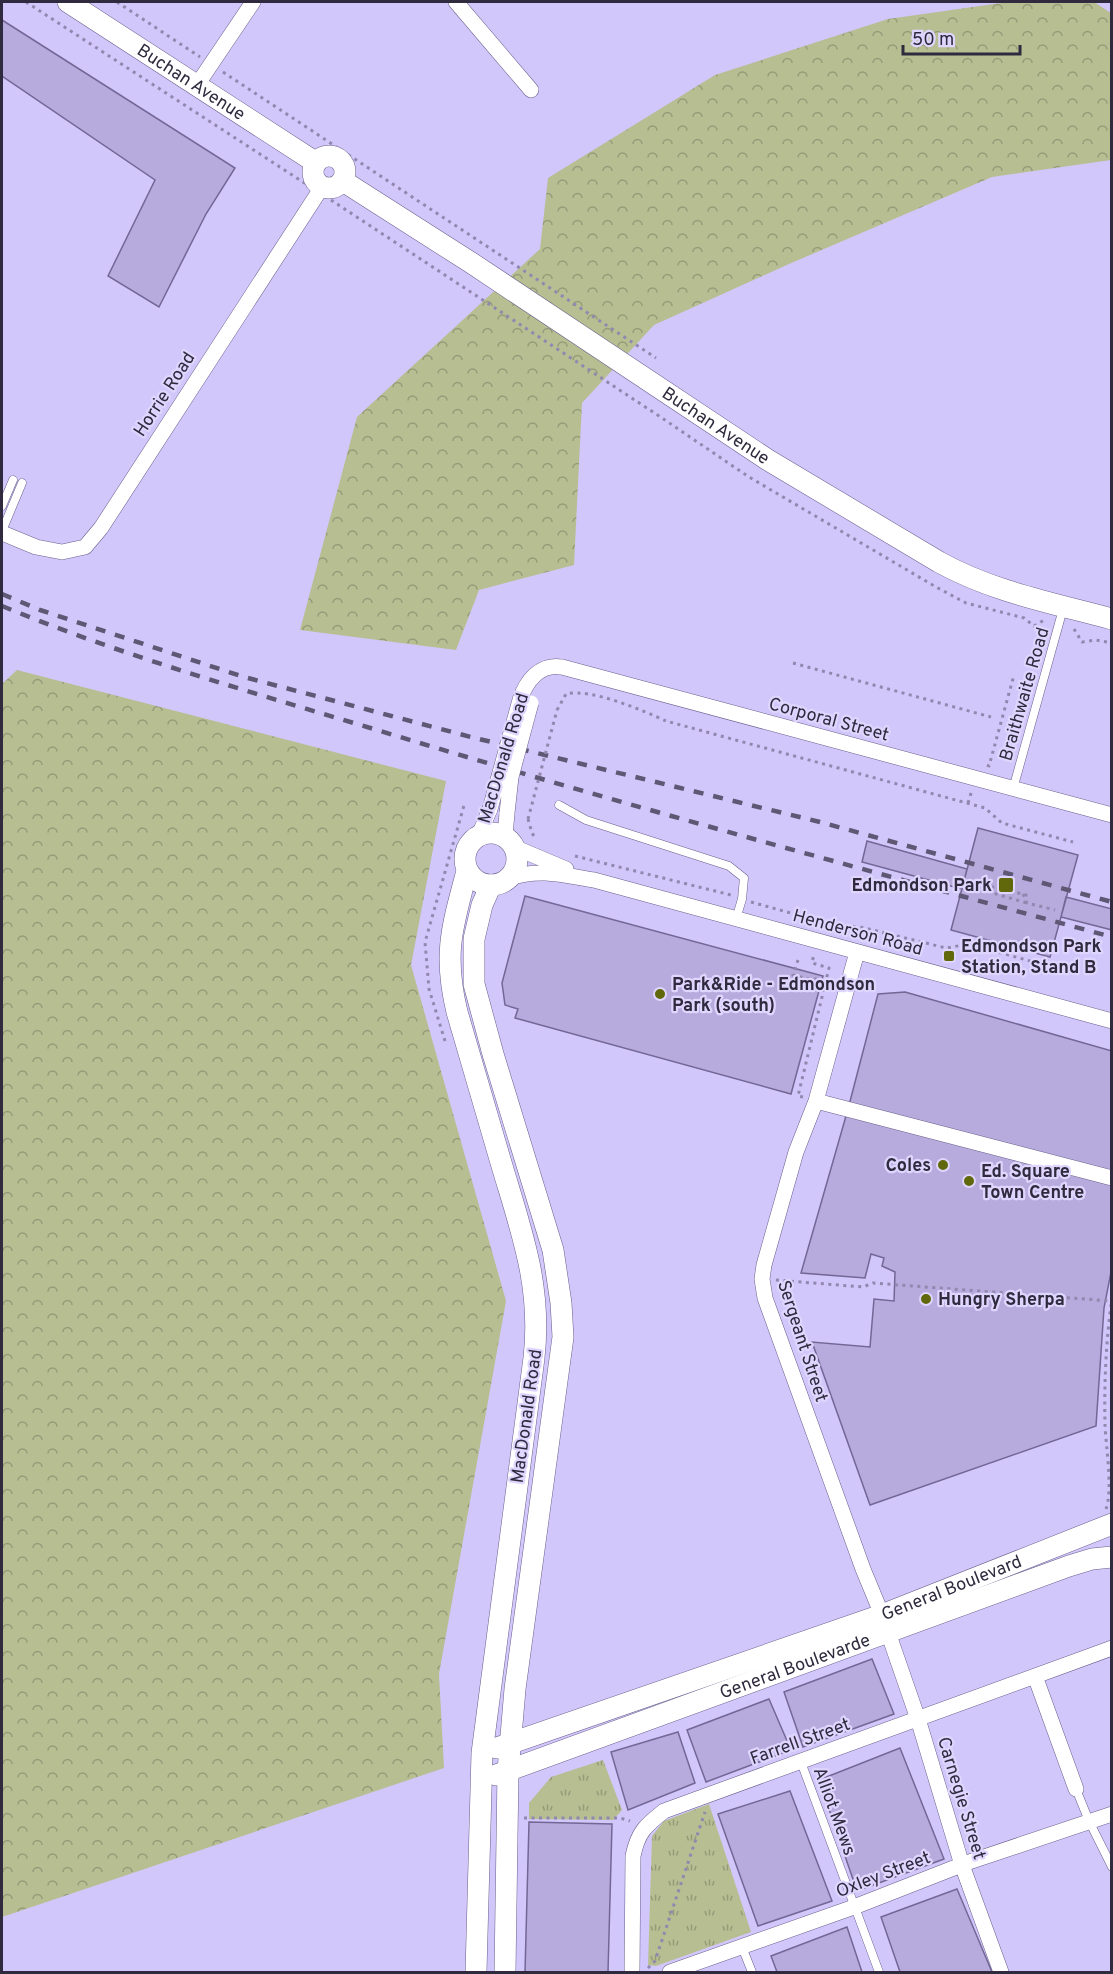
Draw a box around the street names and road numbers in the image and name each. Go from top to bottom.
street label: Buchan Avenue [132,40,249,127]
street label: Horrie Road [129,348,201,442]
street label: Buchan Avenue [657,383,773,471]
street label: Braithwaite Road [995,625,1055,764]
street label: MacDonald Road [474,690,535,826]
street label: Corporal Street [766,693,891,748]
street label: Henderson Road [790,905,925,962]
street label: Sergeant Street [771,1278,832,1405]
street label: MacDonald Road [507,1348,548,1485]
street label: General Boulevard [878,1551,1026,1627]
street label: General Boulevarde [717,1629,874,1705]
street label: Farrell Street [747,1714,854,1771]
street label: Carnegie Street [931,1734,990,1862]
street label: Alliot Mews [807,1764,860,1859]
street label: Oxley Street [833,1847,934,1904]

